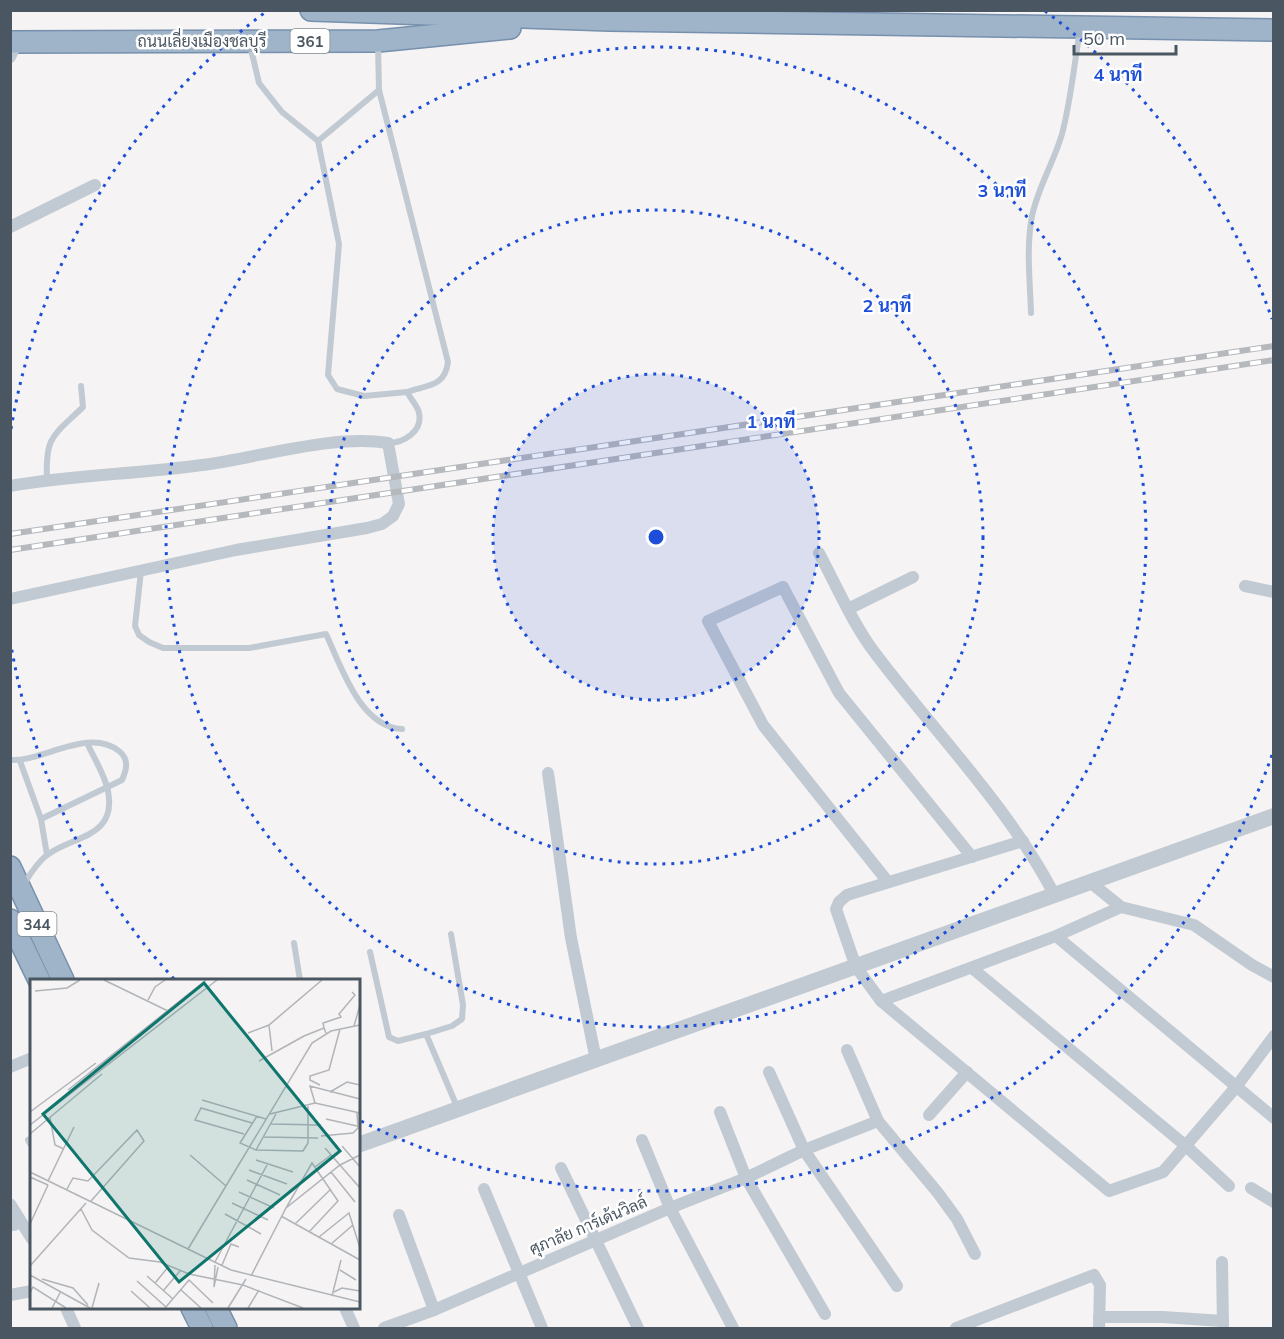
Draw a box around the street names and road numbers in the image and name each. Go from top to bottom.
street label: ถนนเลี่ยงเมืองชลบุรี [138,27,267,53]
road number: 361 [290,29,330,53]
road number: 344 [18,912,57,936]
street label: ศุภาลัย การ์เด้นวิลล์ [525,1189,651,1261]

